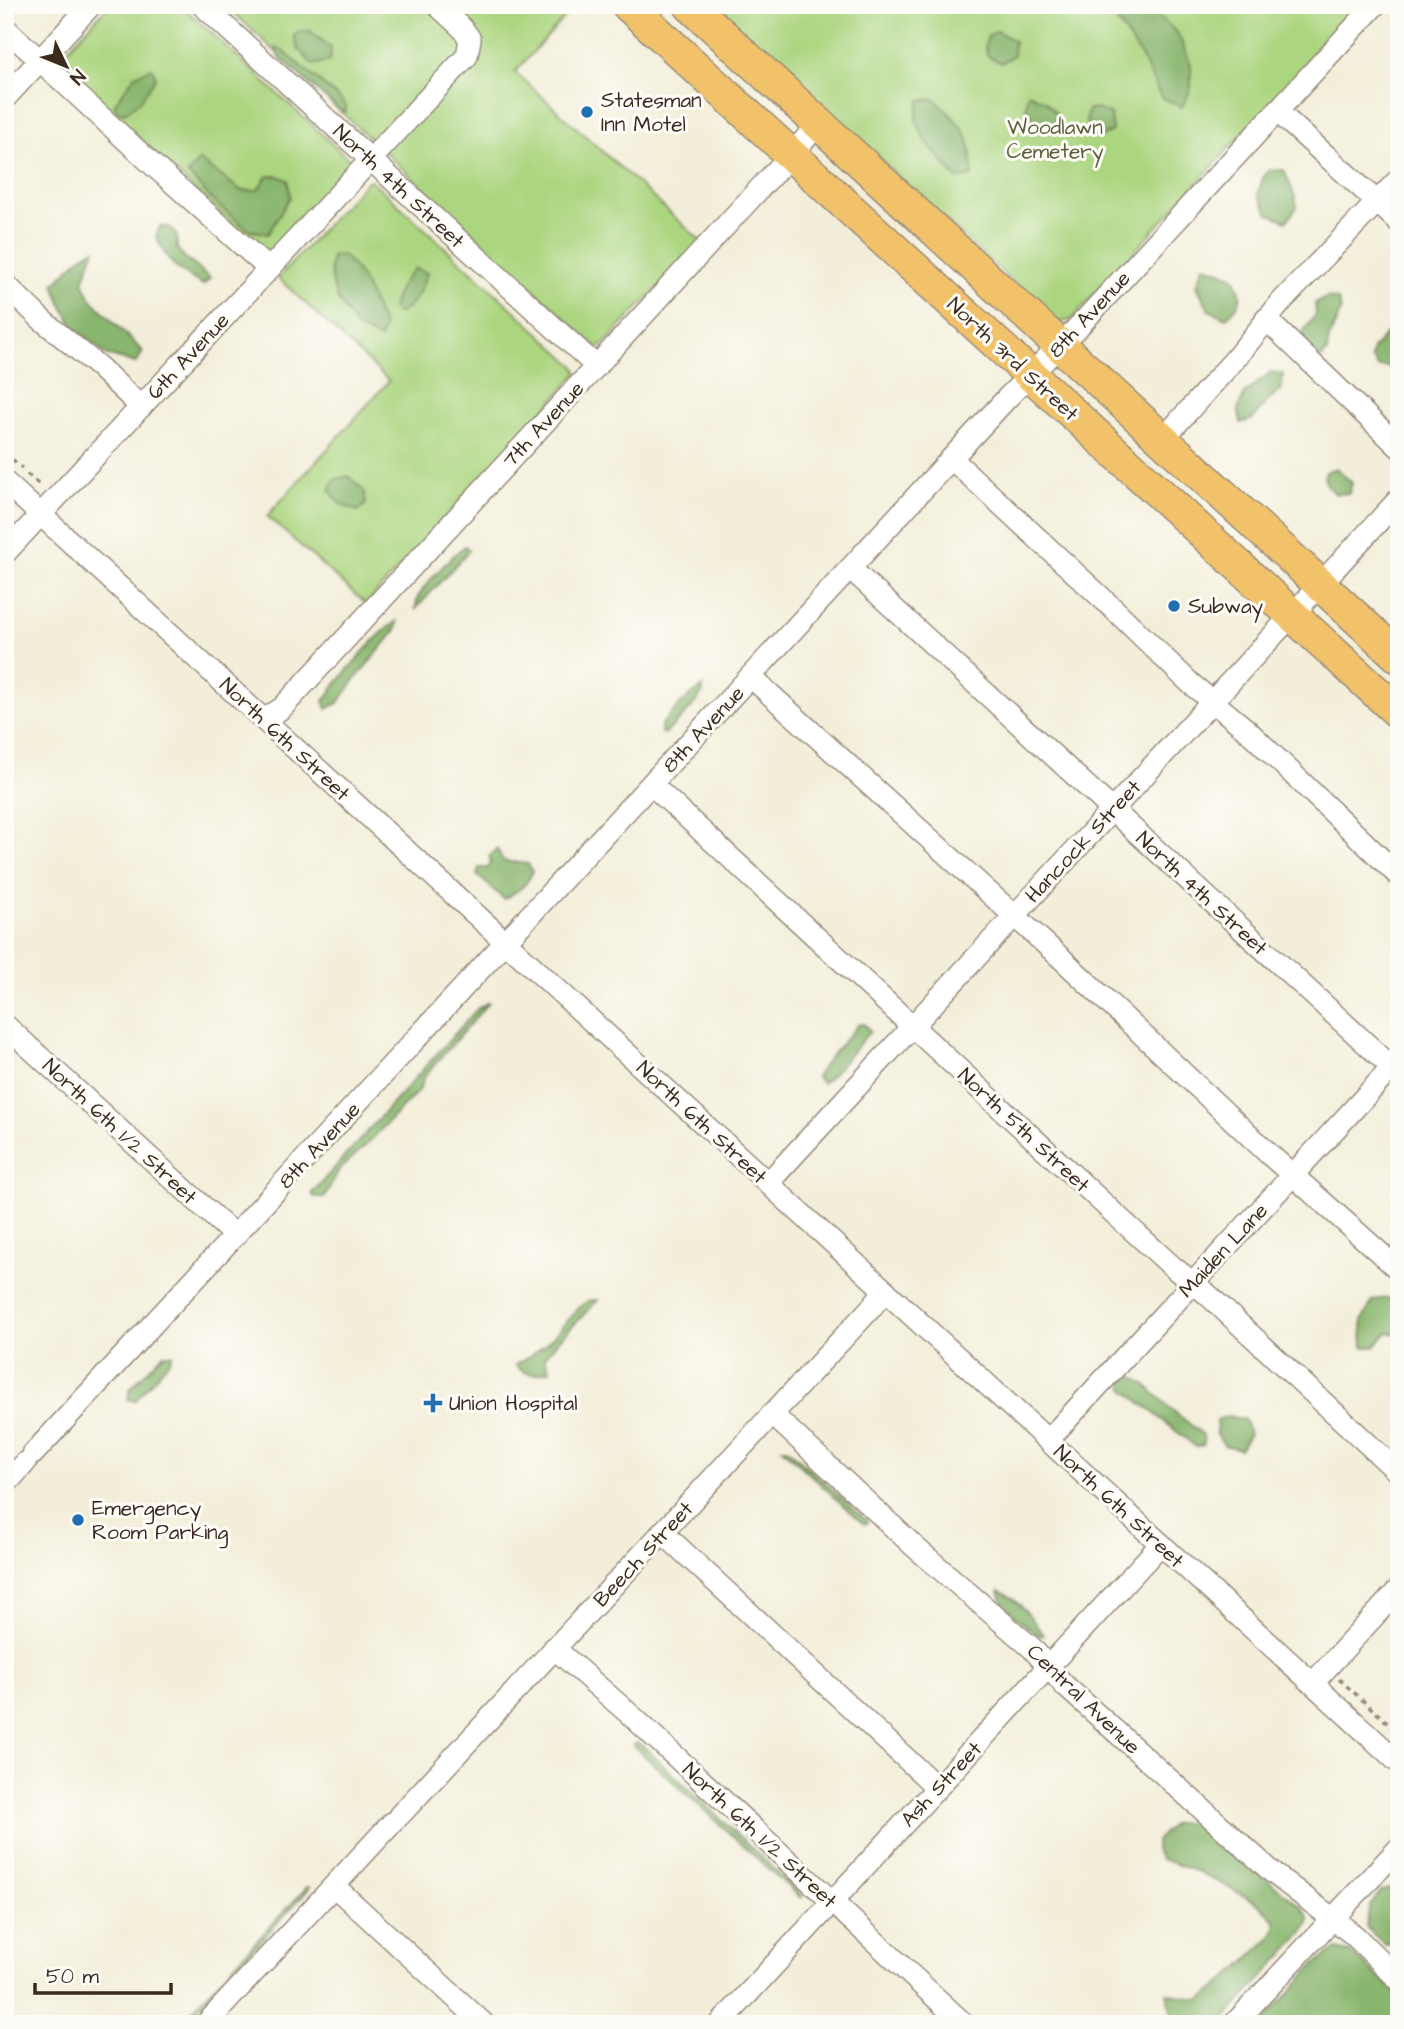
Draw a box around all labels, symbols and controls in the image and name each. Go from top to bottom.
north arrow [32,32,102,102]
text: N [63,63,91,90]
place label: Statesman Inn Motel [601,86,702,139]
marker: Statesman Inn Motel [579,104,595,120]
park label: Woodlawn Cemetery [1007,113,1104,168]
street label: North 4th Street [327,118,471,255]
street label: 8th Avenue [1042,265,1137,364]
street label: North 3rd Street [941,291,1085,428]
street label: 6th Avenue [141,307,236,406]
street label: 7th Avenue [496,375,591,474]
place label: Subway [1188,592,1264,623]
marker: Subway [1166,598,1182,614]
street label: North 6th Street [213,671,357,808]
street label: 8th Avenue [656,680,751,779]
street label: Hancock Street [1019,773,1148,909]
street label: North 4th Street [1130,825,1274,962]
street label: North 6th 1/2 Street [36,1052,204,1211]
street label: North 6th Street [630,1054,774,1191]
street label: North 5th Street [951,1062,1096,1200]
street label: 8th Avenue [272,1096,367,1195]
street label: Maiden Lane [1172,1197,1275,1304]
place label: Union Hospital [449,1389,578,1419]
marker: Union Hospital [423,1393,443,1413]
street label: North 6th Street [1047,1438,1191,1575]
place label: Emergency Room Parking [92,1494,229,1549]
street label: Beech Street [587,1495,700,1613]
marker: Emergency Room Parking [70,1512,86,1528]
street label: Central Avenue [1021,1638,1147,1761]
street label: Ash Street [894,1735,989,1834]
street label: North 6th 1/2 Street [676,1756,844,1915]
scale bar [35,1952,172,1996]
text: 50 m [46,1962,100,1991]

